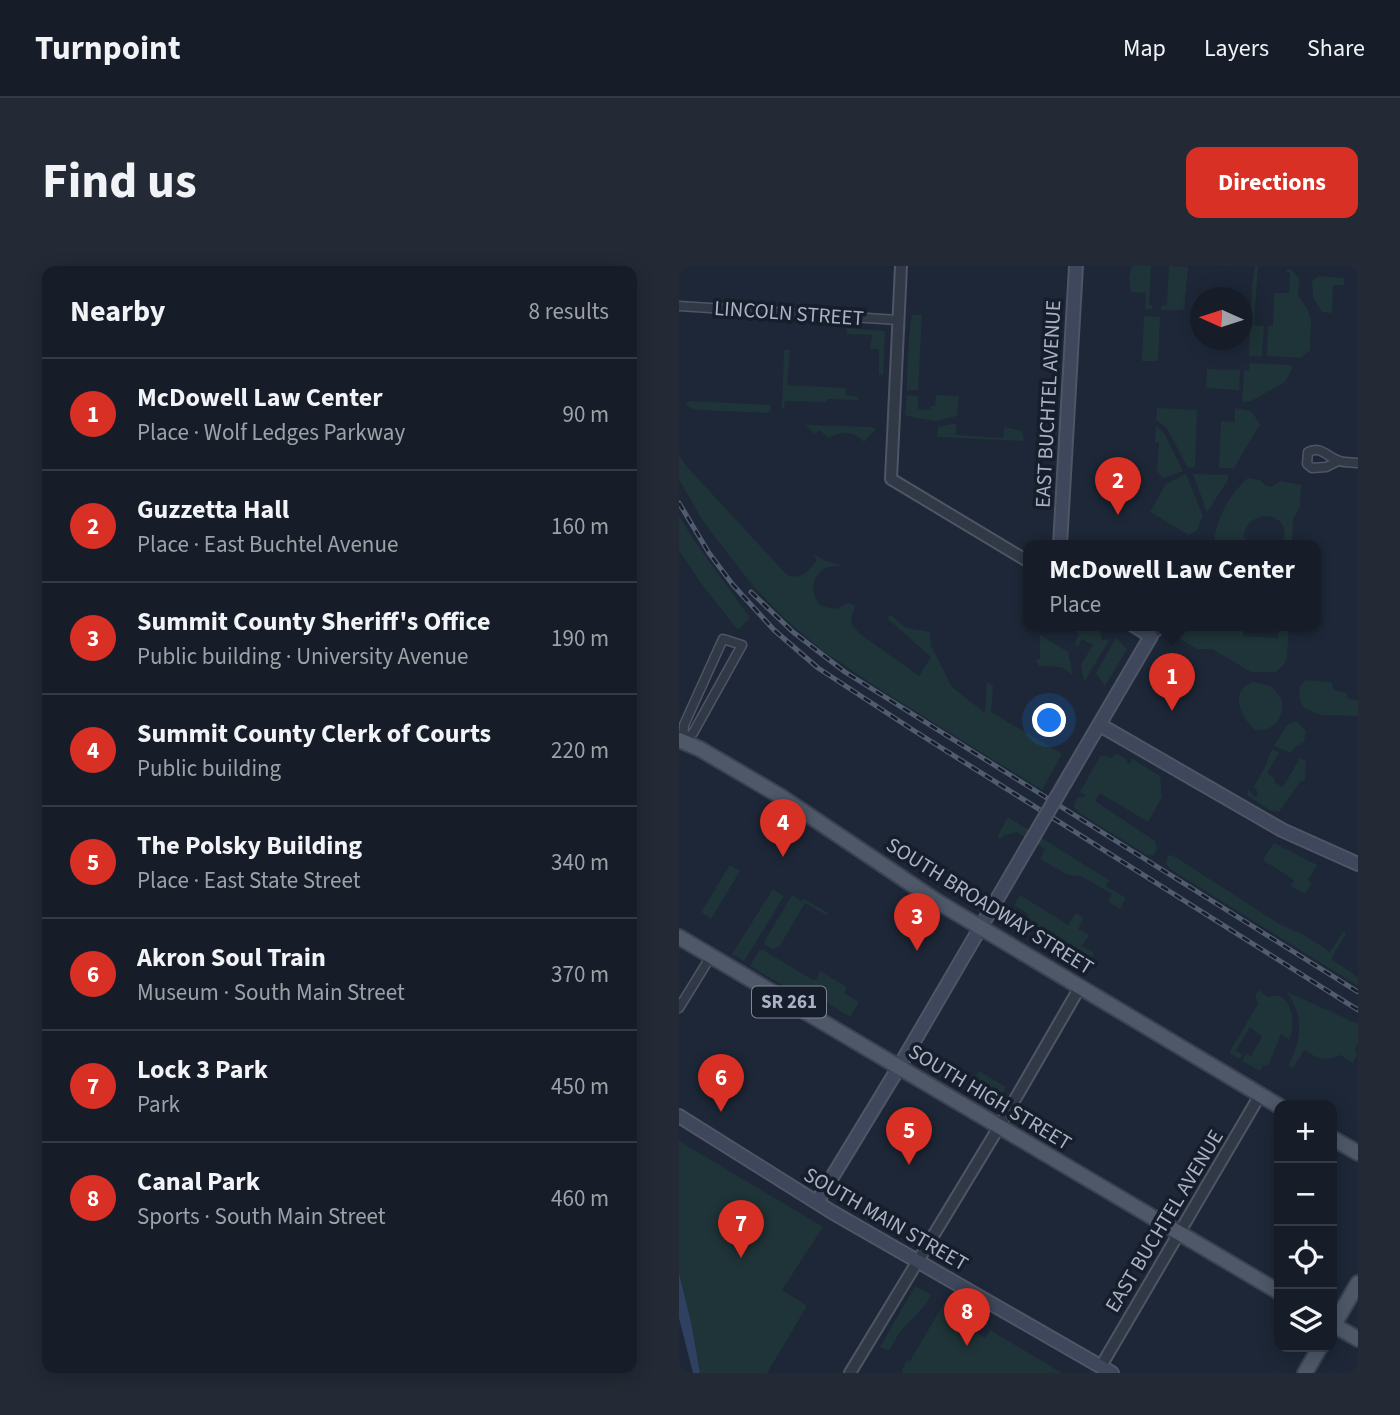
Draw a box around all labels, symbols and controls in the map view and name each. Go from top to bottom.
text: Turnpoint [35,25,181,72]
text: Map [1123,31,1166,66]
text: Layers [1204,31,1269,66]
text: Share [1307,31,1365,66]
text: Find us [42,147,197,217]
button: Directions [1186,147,1358,218]
north arrow [1190,287,1253,350]
text: Nearby [70,290,165,333]
street label: LINCOLN STREET [713,293,865,333]
text: 8 results [529,295,609,328]
street label: EAST BUCHTEL AVENUE [1028,299,1068,509]
text: McDowell Law Center [137,379,383,416]
text: 1 [87,398,99,431]
text: 90 m [562,398,609,431]
text: Place · Wolf Ledges Parkway [137,416,405,449]
pin: 2 [1095,457,1141,515]
text: Guzzetta Hall [137,491,289,528]
text: 2 [87,510,99,543]
text: 160 m [551,510,609,543]
text: Place · East Buchtel Avenue [137,528,398,561]
popup [1023,540,1321,631]
text: McDowell Law Center [1049,551,1295,588]
text: Place [1049,588,1101,621]
text: Summit County Sheriff's Office [137,603,490,640]
text: 3 [87,622,99,655]
text: 190 m [551,622,609,655]
text: Public building · University Avenue [137,640,468,673]
pin: 1 [1149,653,1195,711]
your location [1032,703,1066,737]
text: Summit County Clerk of Courts [137,715,491,752]
text: 4 [87,734,99,767]
text: 220 m [551,734,609,767]
text: Public building [137,752,281,785]
pin: 4 [760,799,806,857]
text: The Polsky Building [137,827,362,864]
street label: SOUTH BROADWAY STREET [881,830,1099,982]
text: 5 [87,846,99,879]
text: 340 m [551,846,609,879]
text: Place · East State Street [137,864,360,897]
pin: 3 [894,893,940,951]
text: Akron Soul Train [137,939,326,976]
text: 6 [87,958,99,991]
text: 370 m [551,958,609,991]
text: Museum · South Main Street [137,976,405,1009]
road number: SR 261 [752,986,826,1017]
street label: SOUTH HIGH STREET [903,1036,1077,1158]
text: Lock 3 Park [137,1051,268,1088]
pin: 6 [698,1054,744,1112]
text: 7 [87,1070,99,1103]
text: 450 m [551,1070,609,1103]
text: Park [137,1088,180,1121]
map controls [1274,1100,1337,1352]
button: + [1274,1100,1337,1163]
pin: 5 [886,1107,932,1165]
street label: EAST BUCHTEL AVENUE [1098,1124,1230,1318]
street label: SOUTH MAIN STREET [798,1160,974,1278]
text: Canal Park [137,1163,260,1200]
button: − [1274,1163,1337,1226]
text: 8 [87,1182,99,1215]
text: 460 m [551,1182,609,1215]
text: Sports · South Main Street [137,1200,386,1233]
pin: 7 [718,1200,764,1258]
button: locate [1274,1226,1337,1289]
pin: 8 [944,1288,990,1346]
button: layers [1274,1289,1337,1352]

